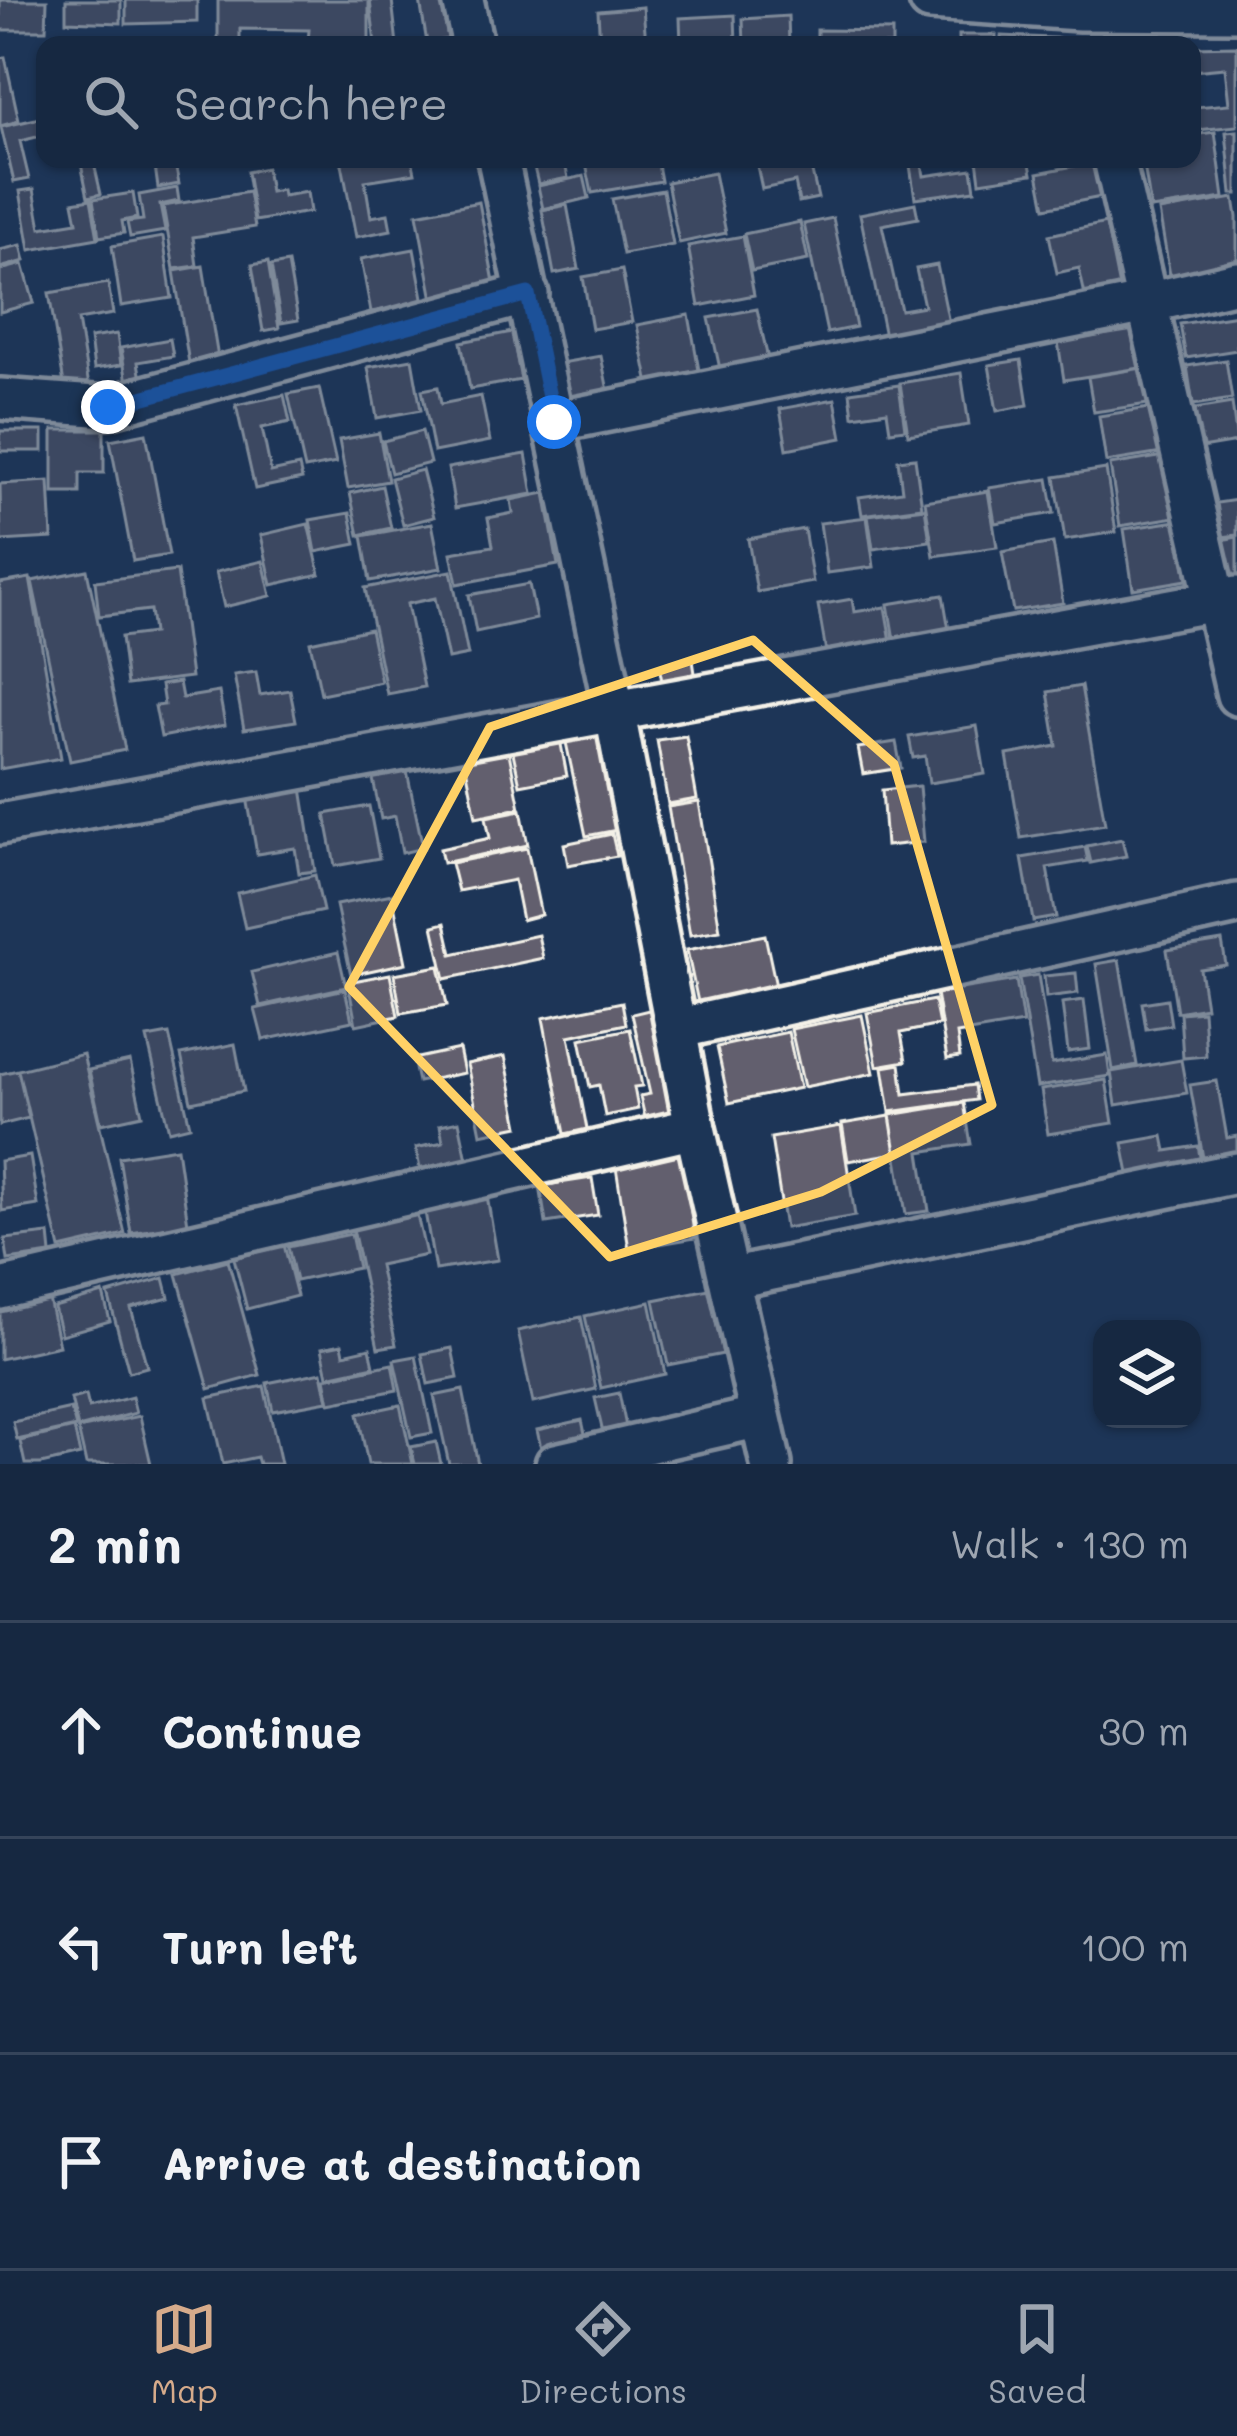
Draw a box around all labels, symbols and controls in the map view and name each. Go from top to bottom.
search box [36,36,1201,168]
icon: search [78,69,144,135]
text: Search here [174,73,448,131]
route end [81,380,135,434]
route start [527,395,581,449]
map controls [1093,1320,1201,1428]
button: layers [1093,1320,1201,1428]
text: 2 min [48,1509,182,1576]
text: Walk · 130 m [950,1517,1189,1568]
icon: ahead [48,1697,114,1763]
text: Continue [162,1701,362,1759]
text: 30 m [1099,1704,1189,1755]
icon: left [48,1913,114,1979]
text: Turn left [162,1917,358,1975]
text: 100 m [1080,1920,1189,1971]
icon: arrive [48,2129,114,2195]
text: Arrive at destination [162,2133,642,2191]
tab: Map [151,2296,218,2411]
tab: Directions [519,2296,687,2411]
tab: Saved [988,2296,1086,2411]

